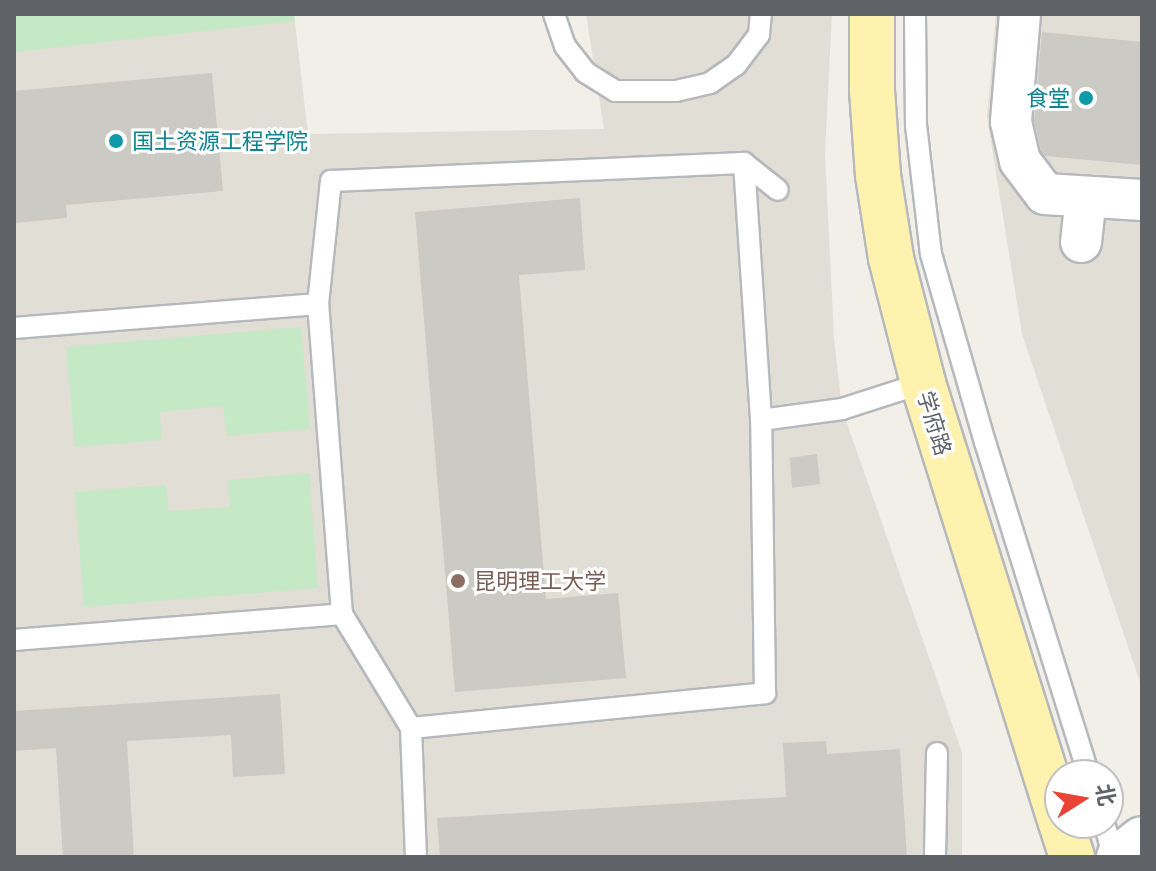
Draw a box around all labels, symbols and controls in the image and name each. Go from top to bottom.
place label: 食堂 [1026,85,1070,111]
marker: 食堂 [1077,89,1095,107]
place label: 国土资源工程学院 [132,128,308,154]
marker: 国土资源工程学院 [107,132,125,150]
street label: 学府路 [913,388,957,458]
place label: 昆明理工大学 [474,568,606,594]
marker: 昆明理工大学 [449,572,467,590]
north arrow [1044,759,1124,839]
text: 北 [1092,782,1120,808]

